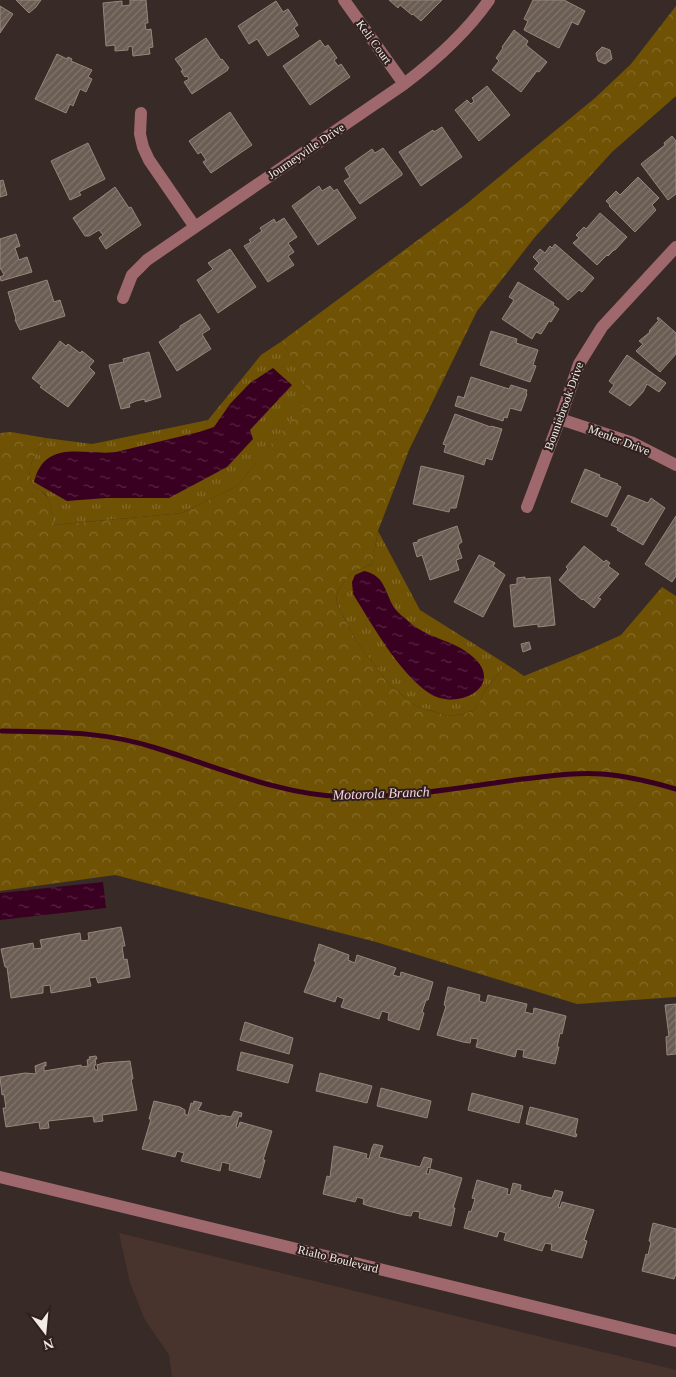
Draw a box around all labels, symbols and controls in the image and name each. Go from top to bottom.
street label: Keli Court [353,17,395,67]
street label: Journeyville Drive [265,120,347,182]
street label: Bonniebrook Drive [542,360,586,452]
street label: Menler Drive [586,422,652,458]
water label: Motorola Branch [331,784,430,803]
street label: Rialto Boulevard [296,1242,380,1276]
north arrow [20,1307,70,1357]
text: N [42,1335,55,1353]

